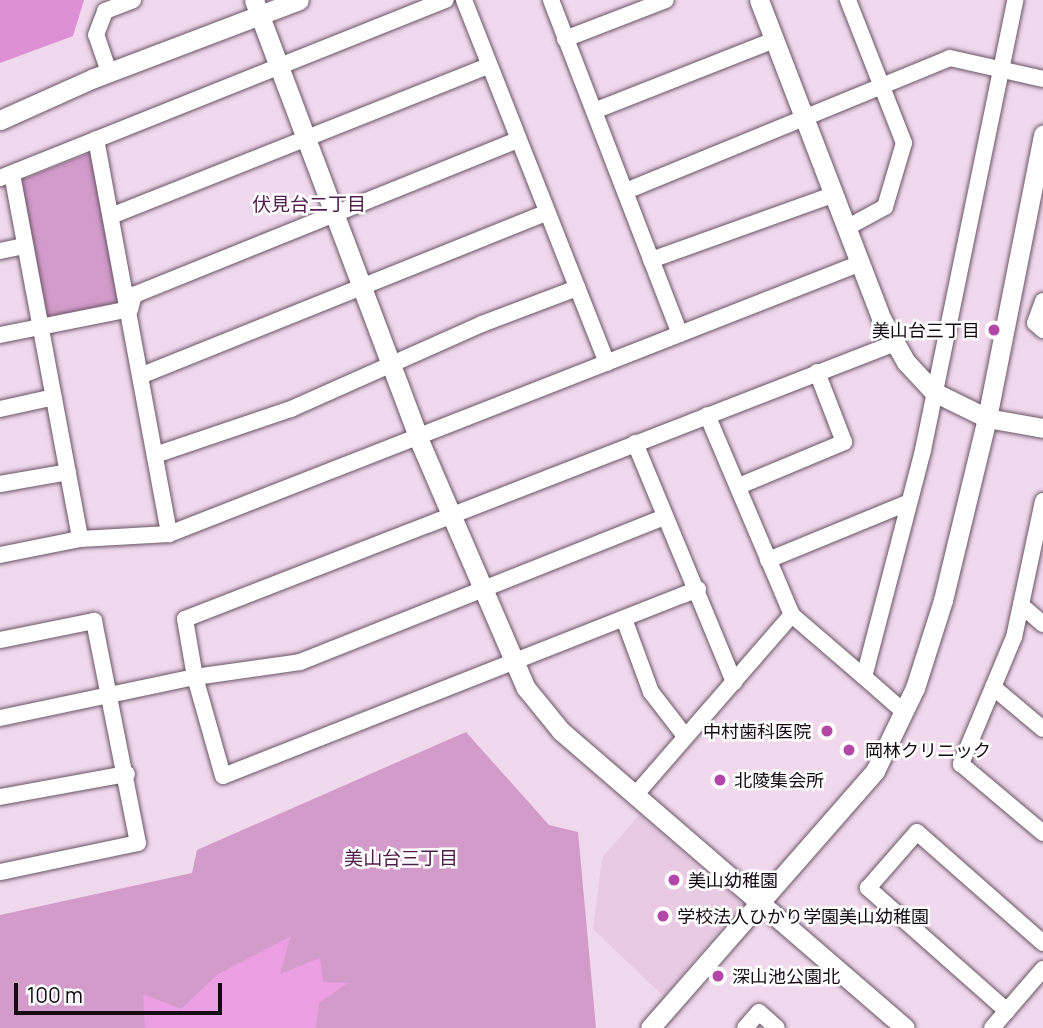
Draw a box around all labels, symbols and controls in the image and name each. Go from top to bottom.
district label: 伏見台二丁目 [252,194,366,216]
place label: 美山台三丁目 [872,319,980,341]
marker: 美山台三丁目 [986,322,1002,338]
place label: 中村歯科医院 [703,720,811,742]
marker: 中村歯科医院 [817,721,837,741]
place label: 岡林クリニック [865,739,991,761]
marker: 岡林クリニック [839,740,859,760]
place label: 北陵集会所 [734,769,824,791]
marker: 北陵集会所 [712,772,728,788]
district label: 美山台三丁目 [344,848,458,870]
place label: 美山幼稚園 [688,869,778,891]
marker: 美山幼稚園 [666,872,682,888]
place label: 学校法人ひかり学園美山幼稚園 [677,905,929,927]
marker: 学校法人ひかり学園美山幼稚園 [655,908,671,924]
place label: 深山池公園北 [732,965,840,987]
scale bar [18,968,226,1012]
marker: 深山池公園北 [710,968,726,984]
text: 100 m [27,981,83,1009]

